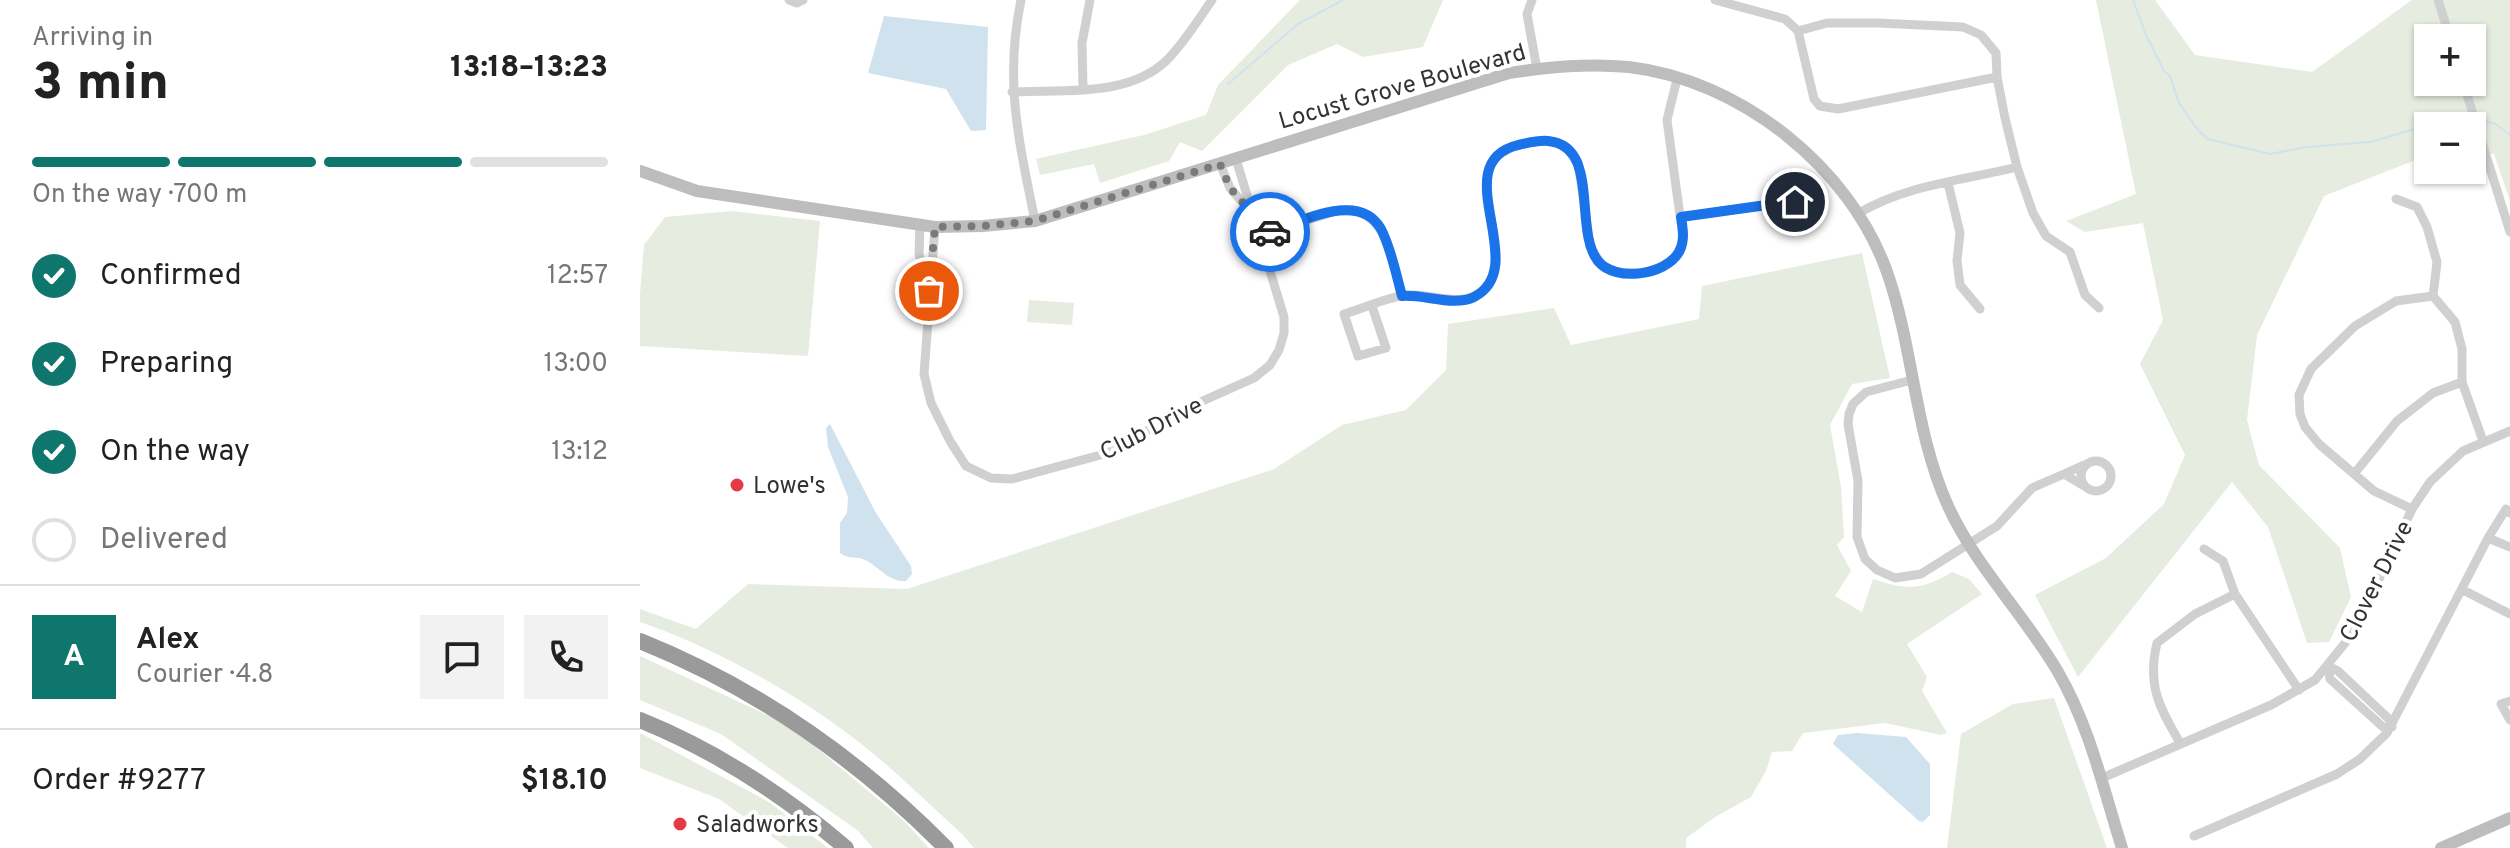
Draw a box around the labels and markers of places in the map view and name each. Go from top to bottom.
pin [1761,168,1829,236]
pin [895,257,963,325]
place label: Lowe's [753,472,826,502]
marker: Lowe's [728,476,746,494]
place label: Saladworks [696,811,819,841]
marker: Saladworks [671,815,689,833]

